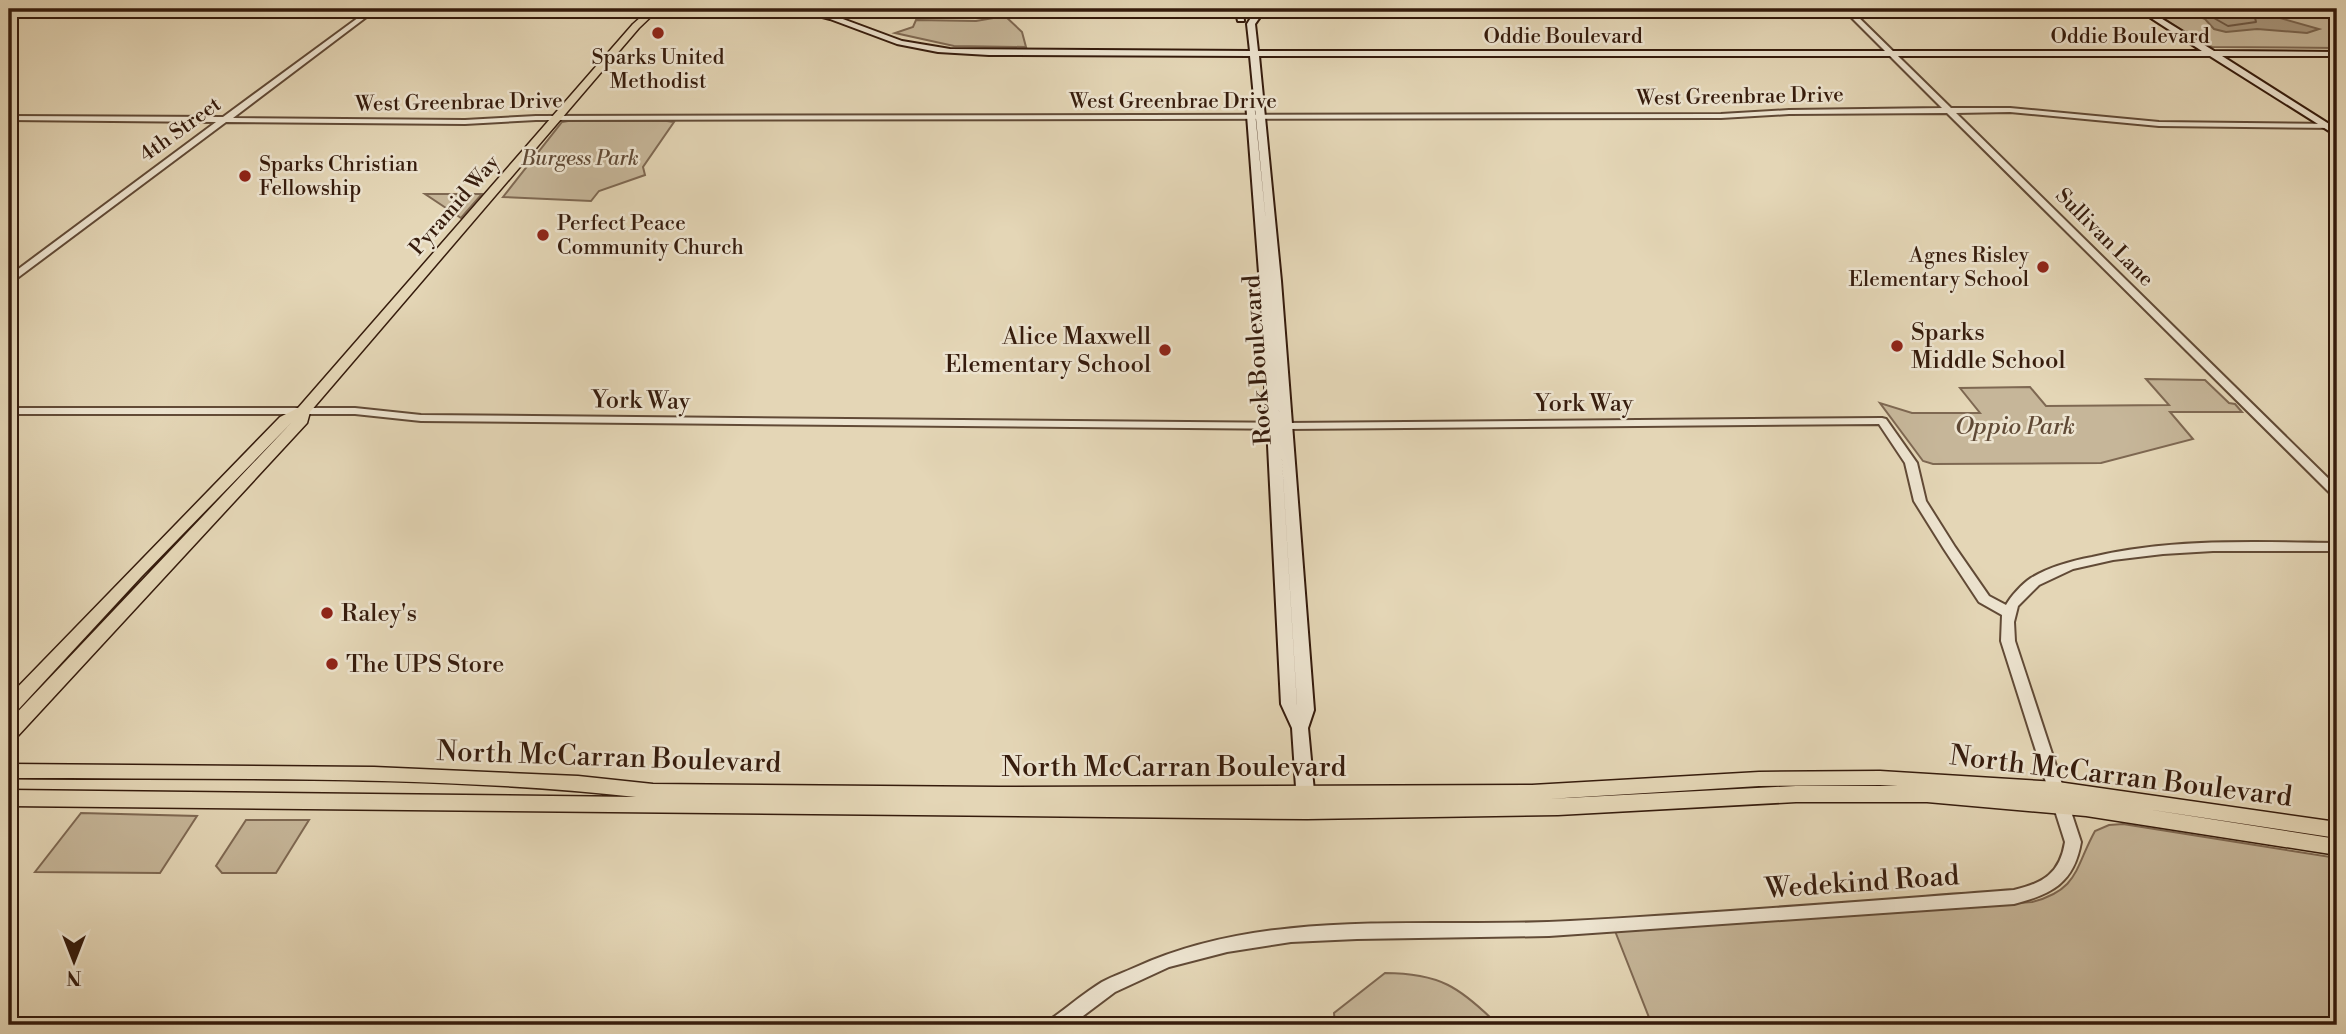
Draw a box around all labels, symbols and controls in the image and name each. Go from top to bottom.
street label: Oddie Boulevard [1483,24,1643,50]
street label: Oddie Boulevard [2050,24,2210,50]
marker: Sparks United Methodist [650,25,666,41]
place label: Sparks United Methodist [592,45,725,95]
street label: West Greenbrae Drive [1635,82,1844,112]
street label: West Greenbrae Drive [354,88,563,118]
street label: West Greenbrae Drive [1068,89,1277,115]
street label: 4th Street [135,91,227,168]
park label: Burgess Park [520,146,639,172]
street label: Pyramid Way [404,150,506,261]
place label: Sparks Christian Fellowship [259,152,419,202]
marker: Sparks Christian Fellowship [237,168,253,184]
street label: Sullivan Lane [2050,183,2159,292]
place label: Perfect Peace Community Church [557,211,744,261]
marker: Perfect Peace Community Church [535,227,551,243]
place label: Agnes Risley Elementary School [1849,243,2030,293]
marker: Agnes Risley Elementary School [2035,259,2051,275]
street label: Rock Boulevard [1237,274,1279,446]
place label: Sparks Middle School [1911,318,2066,376]
place label: Alice Maxwell Elementary School [945,322,1151,380]
marker: Sparks Middle School [1889,338,1905,354]
marker: Alice Maxwell Elementary School [1157,342,1173,358]
street label: York Way [589,385,691,417]
street label: York Way [1533,389,1634,419]
park label: Oppio Park [1955,412,2075,442]
place label: Raley's [341,599,417,629]
marker: Raley's [319,605,335,621]
place label: The UPS Store [346,650,504,680]
marker: The UPS Store [324,656,340,672]
street label: North McCarran Boulevard [436,734,782,781]
street label: North McCarran Boulevard [1948,738,2294,815]
street label: North McCarran Boulevard [1002,750,1347,785]
street label: Wedekind Road [1763,858,1961,907]
north arrow [38,926,108,996]
text: N [66,965,82,989]

